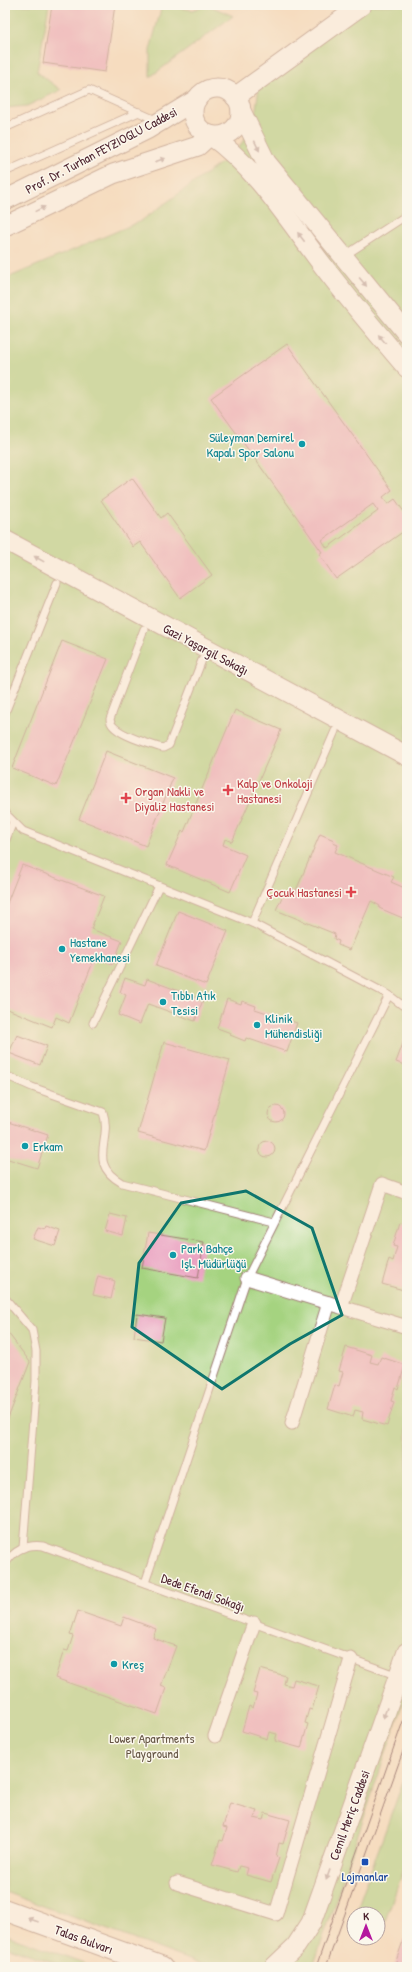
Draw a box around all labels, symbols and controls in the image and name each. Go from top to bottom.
street label: Prof. Dr. Turhan FEYZIOGLU Caddesi [22,102,180,198]
one-way arrow [254,140,260,152]
one-way arrow [154,156,166,162]
one-way arrow [34,206,46,212]
one-way arrow [297,231,305,242]
one-way arrow [358,276,367,287]
one-way arrow [377,333,386,344]
place label: Süleyman Demirel Kapalı Spor Salonu [206,428,295,461]
marker: Süleyman Demirel Kapalı Spor Salonu [297,439,307,449]
one-way arrow [34,556,45,563]
street label: Gazi Yaşargil Sokağı [160,619,252,679]
place label: Kalp ve Onkoloji Hastanesi [237,774,313,807]
place label: Organ Nakli ve Diyaliz Hastanesi [135,782,214,815]
marker: Kalp ve Onkoloji Hastanesi [222,784,234,796]
marker: Organ Nakli ve Diyaliz Hastanesi [120,792,132,804]
place label: Çocuk Hastanesi [266,883,342,901]
marker: Çocuk Hastanesi [345,886,357,898]
place label: Hastane Yemekhanesi [70,933,130,966]
marker: Hastane Yemekhanesi [57,944,67,954]
place label: Tıbbı Atık Tesisi [171,986,216,1019]
marker: Tıbbı Atık Tesisi [158,997,168,1007]
place label: Klinik Mühendisliği [265,1009,323,1042]
marker: Klinik Mühendisliği [252,1020,262,1030]
place label: Erkam [33,1137,63,1155]
marker: Erkam [20,1141,30,1151]
place label: Park Bahçe Işl. Müdürlüğü [181,1239,246,1272]
marker: Park Bahçe Işl. Müdürlüğü [168,1250,178,1260]
street label: Dede Efendi Sokağı [159,1569,247,1615]
place label: Kreş [122,1655,144,1673]
marker: Kreş [109,1659,119,1669]
one-way arrow [382,1707,388,1719]
park label: Lower Apartments Playground [109,1729,195,1762]
street label: Cemil Meriç Caddesi [324,1767,374,1863]
marker: Lojmanlar [360,1857,370,1867]
place label: Lojmanlar [342,1867,388,1885]
one-way arrow [324,1869,330,1881]
north arrow [346,1906,386,1946]
text: K [363,1909,369,1923]
one-way arrow [27,1917,39,1923]
street label: Talas Bulvarı [52,1920,116,1958]

